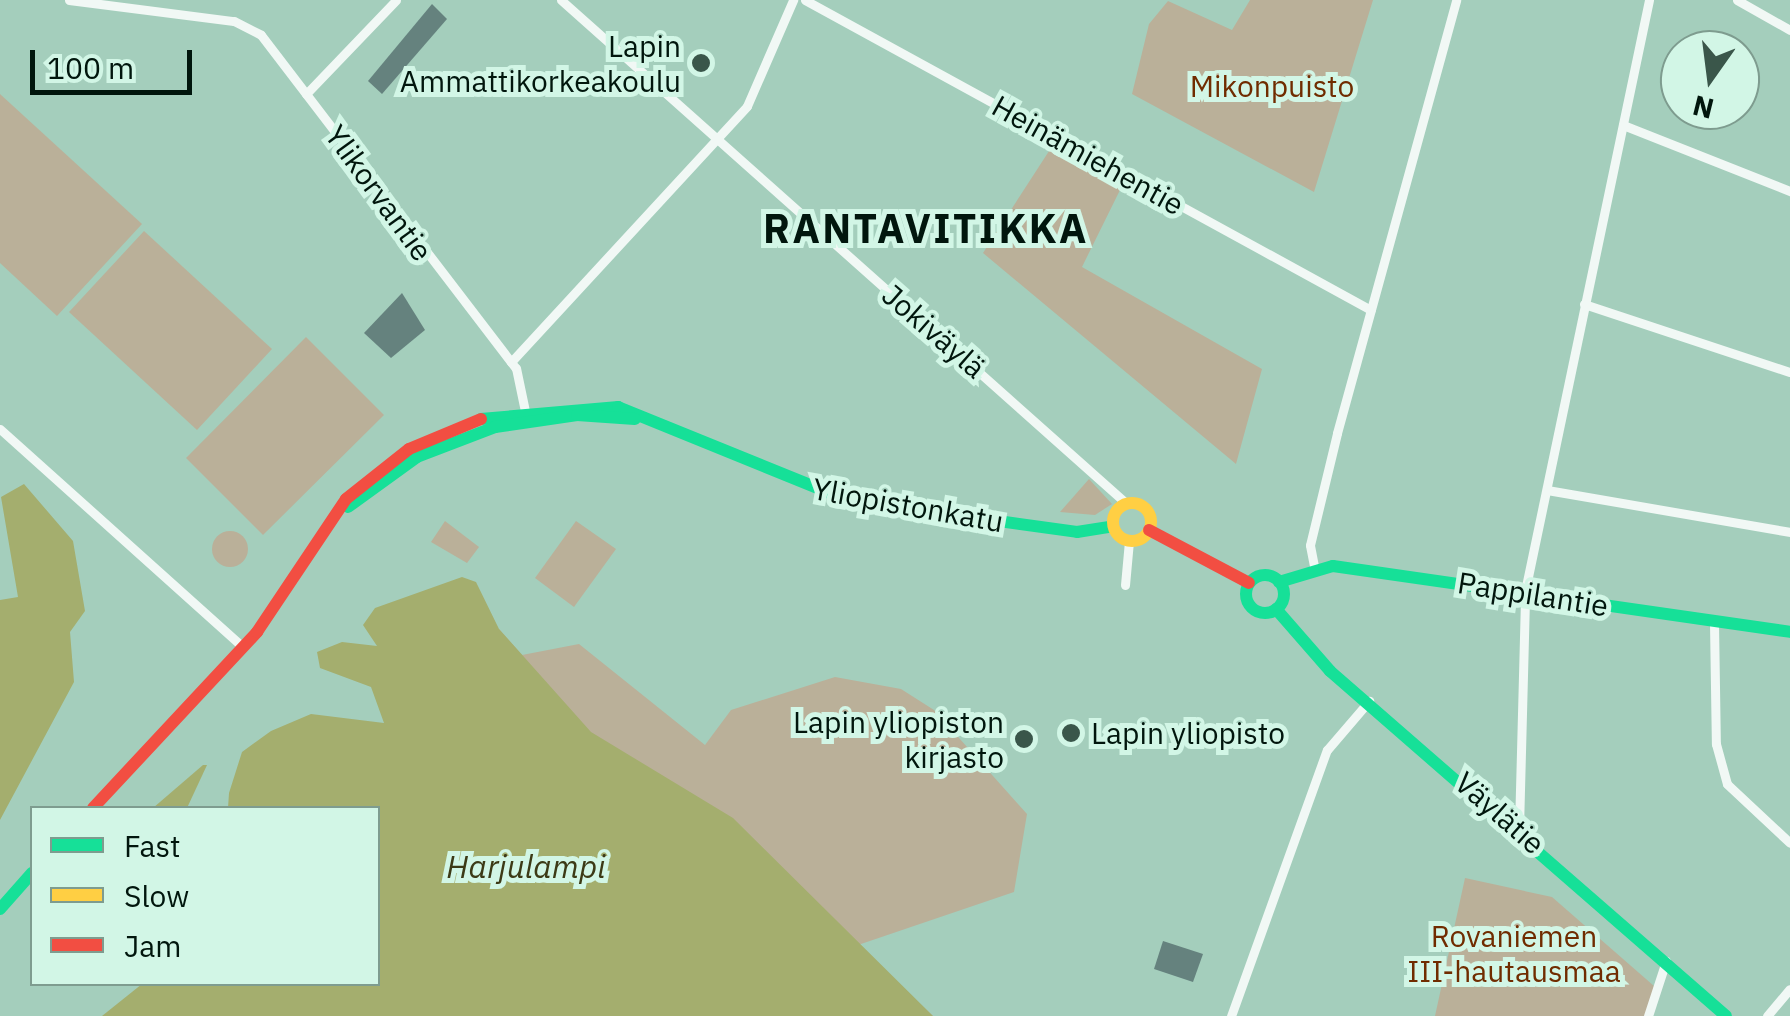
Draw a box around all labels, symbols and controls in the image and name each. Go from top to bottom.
place label: Lapin Ammattikorkeakoulu [400,28,681,98]
scale bar [35,30,198,92]
north arrow [1660,30,1760,130]
text: 100 m [47,48,134,87]
marker: Lapin Ammattikorkeakoulu [690,52,712,74]
park label: Mikonpuisto [1190,68,1354,104]
text: N [1689,87,1717,128]
street label: Heinämiehentie [986,88,1190,222]
street label: Ylikorvantie [318,118,440,268]
district label: RANTAVITIKKA [763,204,1089,252]
street label: Jokiväylä [875,276,993,386]
street label: Yliopistonkatu [810,471,1006,539]
street label: Pappilantie [1455,564,1611,624]
place label: Lapin yliopiston kirjasto [793,704,1004,774]
place label: Lapin yliopisto [1091,715,1285,751]
marker: Lapin yliopisto [1060,722,1082,744]
marker: Lapin yliopiston kirjasto [1013,728,1035,750]
street label: Väylätie [1448,764,1552,862]
legend [30,806,380,986]
text: Fast [124,826,181,865]
water label: Harjulampi [446,847,606,885]
text: Slow [124,876,189,915]
park label: Rovaniemen III-hautausmaa [1407,918,1621,988]
text: Jam [124,926,182,965]

